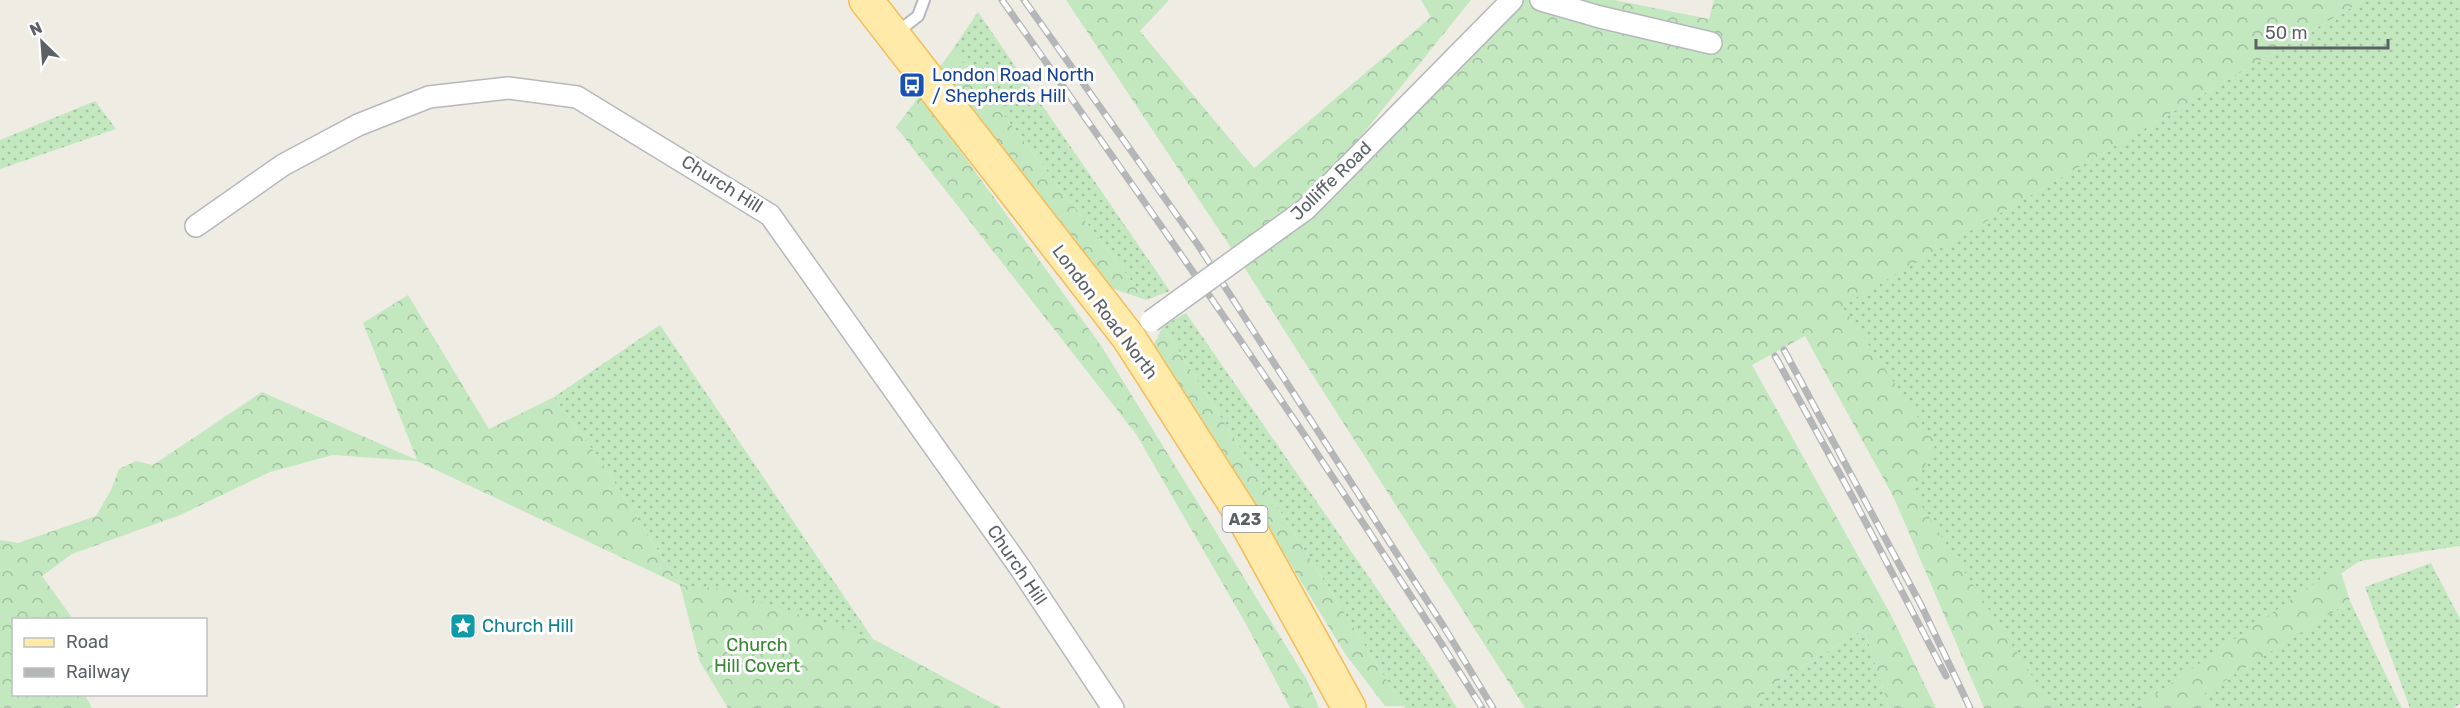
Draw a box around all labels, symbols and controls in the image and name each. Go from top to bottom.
north arrow [12,12,72,72]
scale bar [2256,12,2388,50]
text: N [27,18,45,40]
text: 50 m [2265,22,2308,44]
place label: London Road North / Shepherds Hill [932,64,1094,107]
bus stop icon: London Road North / Shepherds Hill [897,70,927,100]
street label: Jolliffe Road [1286,137,1376,225]
street label: Church Hill [677,150,767,218]
street label: London Road North [1047,241,1163,383]
road number: A23 [1222,506,1268,532]
street label: Church Hill [982,521,1052,609]
place icon: Church Hill [448,611,478,641]
place label: Church Hill [482,615,574,637]
legend [12,618,207,696]
text: Road [66,631,109,653]
park label: Church Hill Covert [714,634,800,677]
text: Railway [66,661,130,683]

